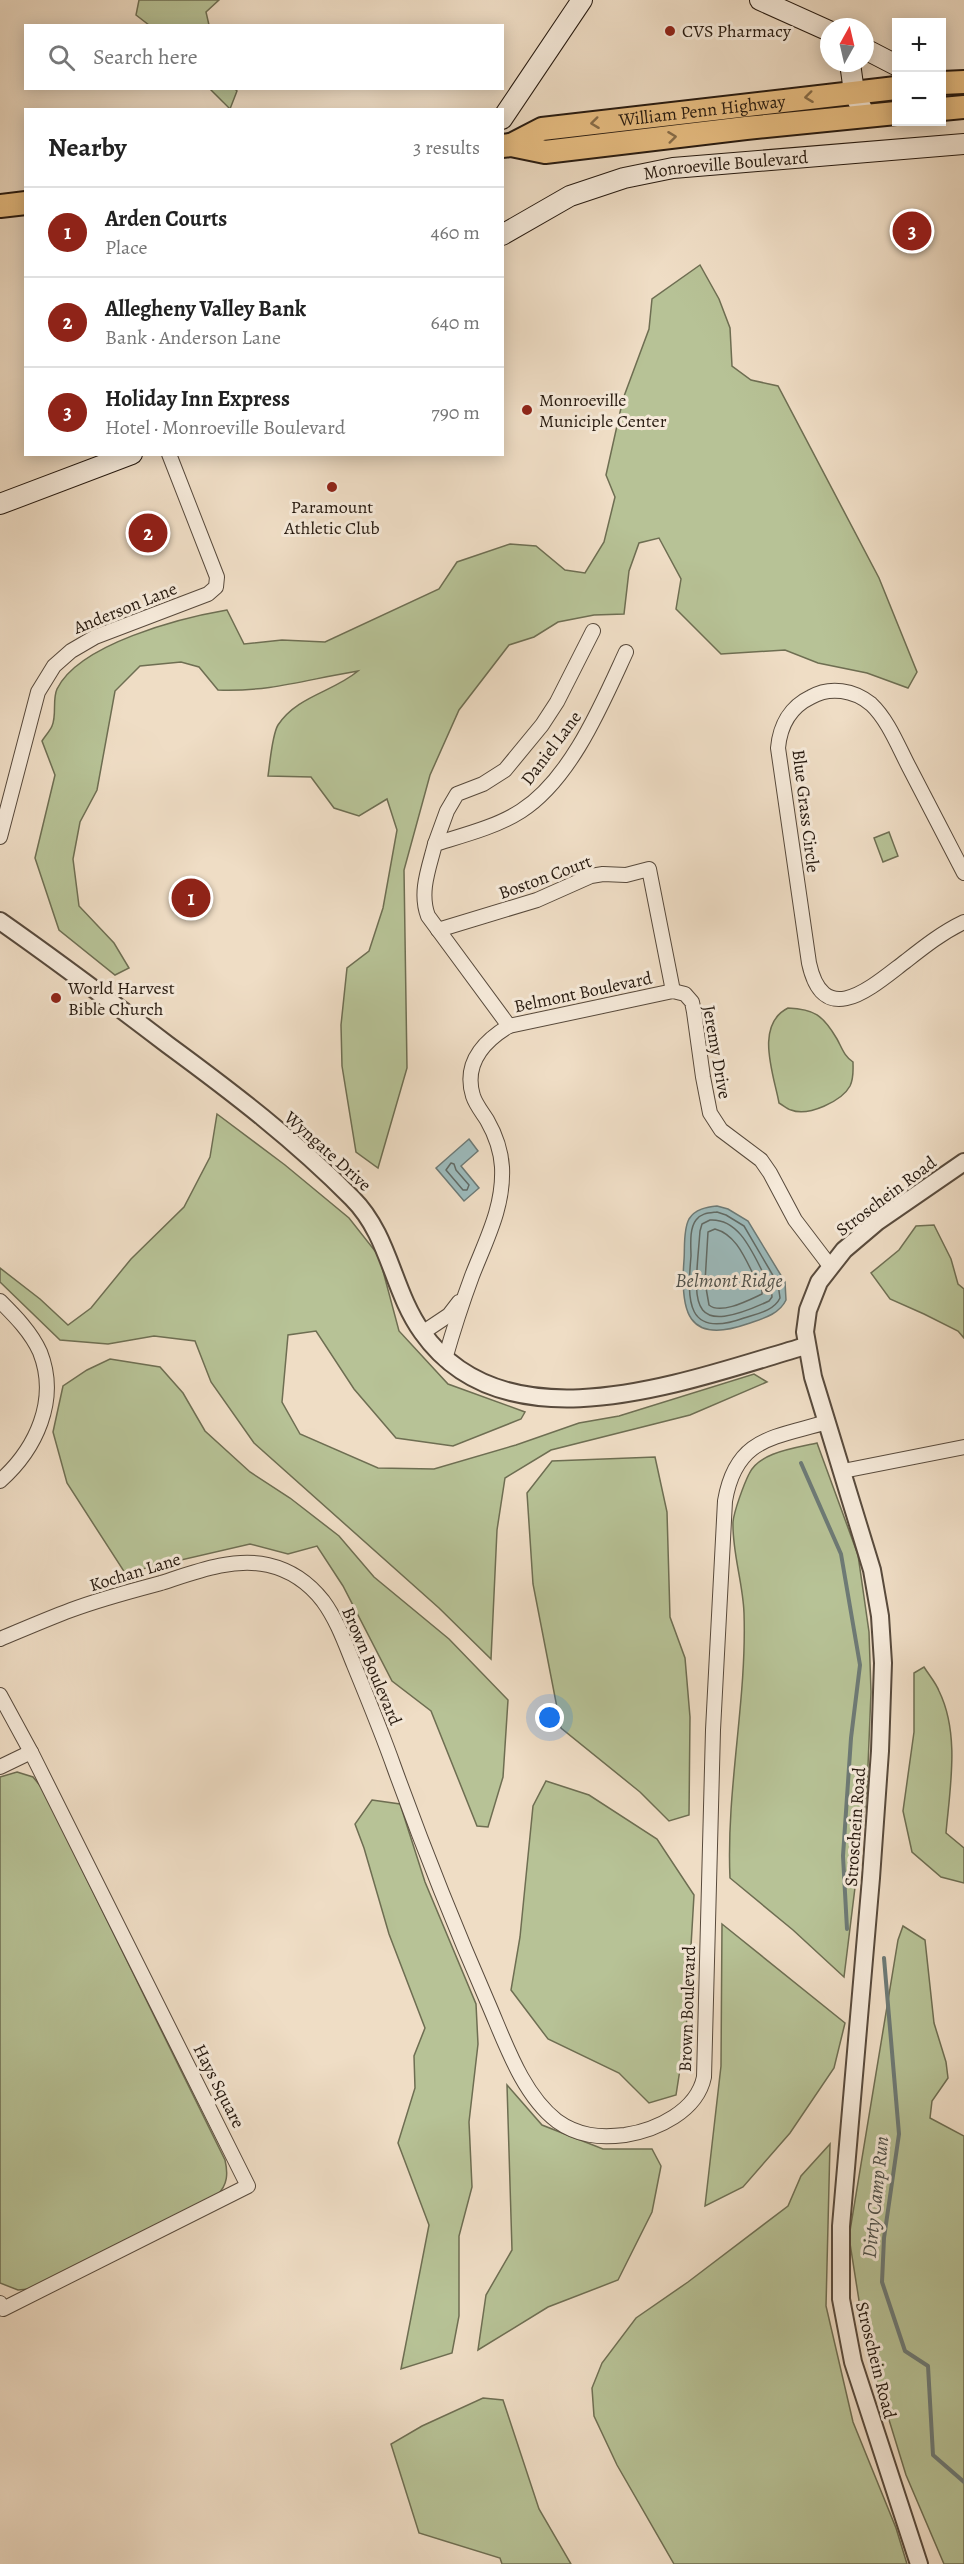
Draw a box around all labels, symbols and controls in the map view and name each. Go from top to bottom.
north arrow [820,18,874,72]
map controls [892,18,946,126]
button: + [892,18,946,72]
place label: CVS Pharmacy [682,19,792,43]
search box [24,24,504,90]
marker: CVS Pharmacy [663,24,677,38]
icon: search [45,41,78,74]
text: Search here [93,42,198,72]
button: − [892,72,946,126]
street label: William Penn Highway [616,89,788,132]
one-way arrow [805,91,814,103]
one-way arrow [590,116,599,128]
text: Nearby [48,130,127,165]
one-way arrow [668,131,677,143]
text: 3 results [413,134,480,161]
street label: Monroeville Boulevard [641,145,809,186]
text: Arden Courts [105,204,227,234]
pin: 3 [892,208,932,254]
text: 1 [64,219,71,246]
text: 460 m [430,219,480,246]
text: Place [105,234,147,261]
text: Allegheny Valley Bank [105,294,306,324]
text: 2 [63,309,72,336]
text: 640 m [430,309,480,336]
text: Bank · Anderson Lane [105,324,281,351]
text: Holiday Inn Express [105,384,290,414]
place label: Monroeville Municiple Center [539,388,667,433]
text: 3 [63,399,72,426]
text: 790 m [431,399,480,426]
marker: Monroeville Municiple Center [520,403,534,417]
text: Hotel · Monroeville Boulevard [105,414,345,441]
marker: Paramount Athletic Club [325,480,339,494]
place label: Paramount Athletic Club [283,495,380,540]
pin: 2 [128,510,168,556]
street label: Anderson Lane [69,576,180,640]
street label: Daniel Lane [515,706,587,790]
street label: Blue Grass Circle [787,748,825,874]
street label: Boston Court [495,849,595,905]
pin: 1 [172,876,210,920]
street label: Belmont Boulevard [512,966,655,1018]
place label: World Harvest Bible Church [67,976,175,1021]
marker: World Harvest Bible Church [49,991,63,1005]
street label: Jeremy Drive [697,1003,737,1101]
street label: Wyngate Drive [279,1105,377,1197]
street label: Stroschein Road [831,1150,941,1242]
water label: Belmont Ridge [675,1267,783,1294]
street label: Kochan Lane [86,1547,184,1597]
street label: Brown Boulevard [336,1603,408,1729]
your location [535,1703,564,1732]
street label: Stroschein Road [839,1766,871,1888]
street label: Brown Boulevard [673,1945,701,2073]
street label: Hays Square [188,2040,250,2132]
water label: Dirty Camp Run [856,2135,895,2259]
street label: Stroschein Road [850,2299,902,2421]

